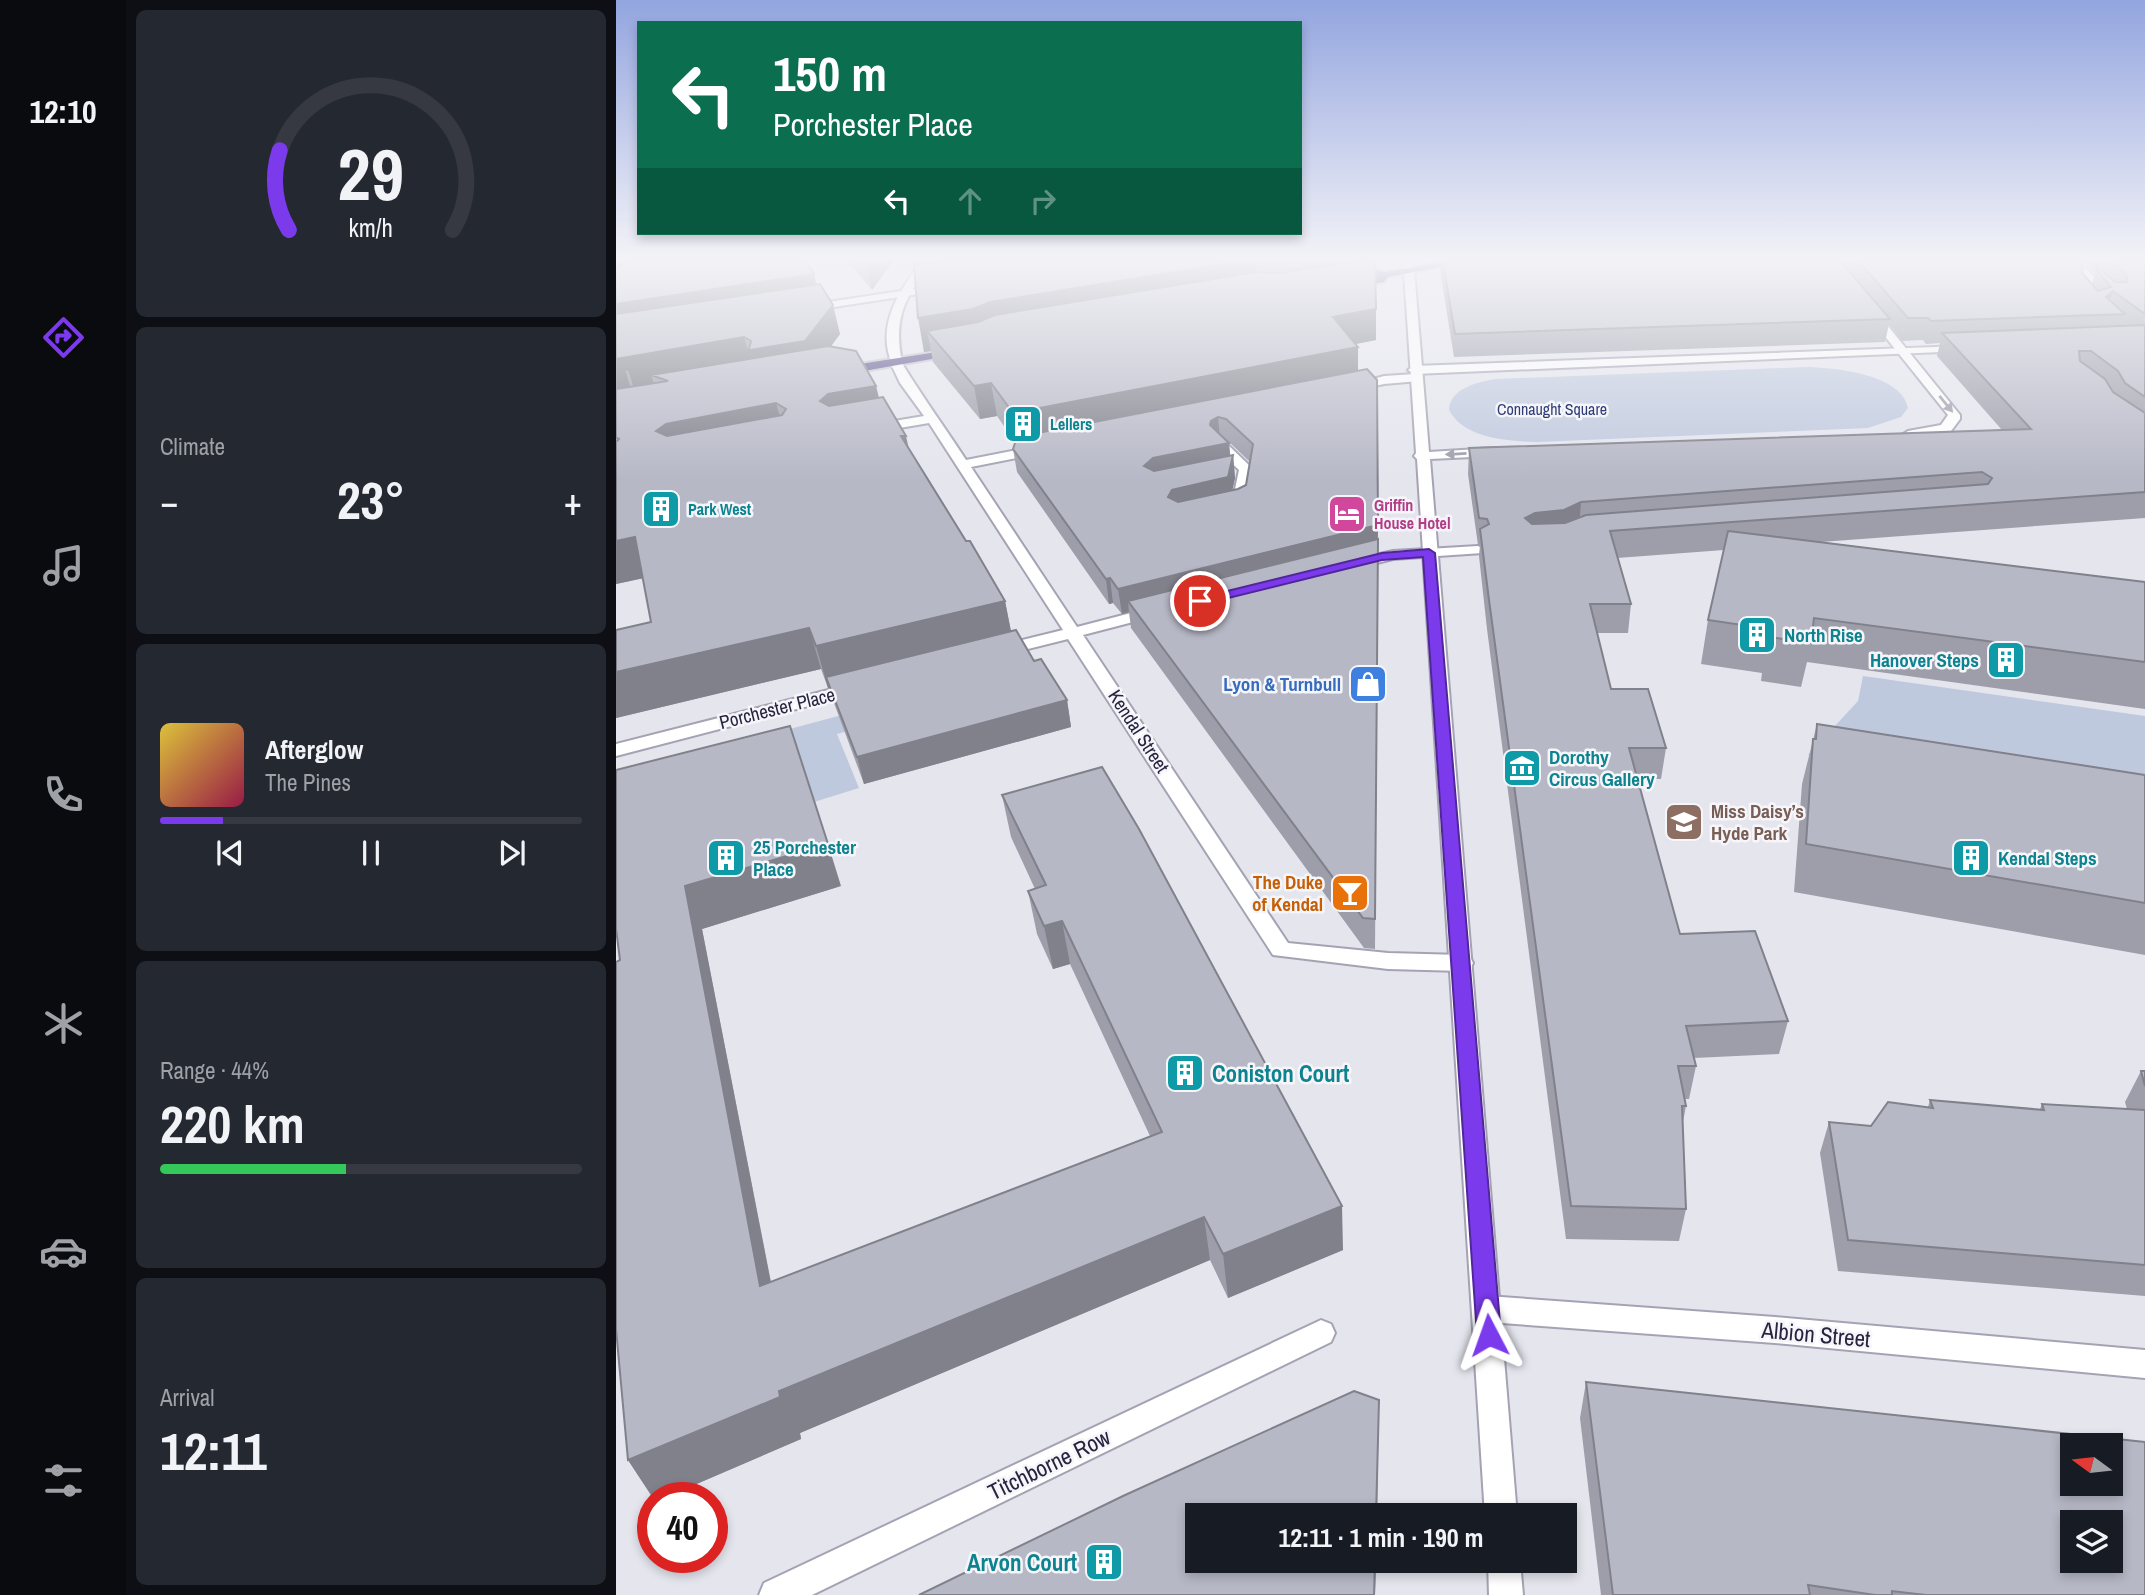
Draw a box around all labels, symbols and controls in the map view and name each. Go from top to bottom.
text: 150 m [773,40,887,106]
icon: left [658,49,749,140]
text: 12:10 [29,90,97,133]
text: Porchester Place [773,103,973,146]
text: 29 [338,125,404,223]
icon: left [878,182,916,220]
icon: ahead [951,182,989,220]
icon: right [1024,182,1062,220]
text: km/h [349,210,393,244]
icon: directions [39,313,88,362]
one-way arrow [1938,394,1953,412]
park label: Connaught Square [1497,398,1607,420]
building icon: Lellers [1002,403,1044,445]
place label: Lellers [1050,413,1092,435]
text: Climate [160,431,225,462]
one-way arrow [1445,449,1467,460]
text: 23° [337,465,405,535]
text: − [160,476,178,527]
text: + [564,476,582,527]
building icon: Park West [640,488,682,530]
hotel icon: Griffin House Hotel [1326,493,1368,535]
place label: Griffin House Hotel [1374,494,1451,534]
place label: Park West [688,498,752,520]
icon: music [39,541,88,590]
pin [1170,571,1230,631]
icon: arrive [1181,582,1219,620]
building icon: North Rise [1736,614,1778,656]
place label: North Rise [1784,622,1863,648]
building icon: Hanover Steps [1985,639,2027,681]
place label: Hanover Steps [1870,647,1979,673]
shop icon: Lyon & Turnbull [1347,663,1389,705]
place label: Lyon & Turnbull [1223,671,1341,697]
street label: Porchester Place [716,681,838,735]
street label: Kendal Street [1102,684,1176,778]
text: Afterglow [265,732,363,767]
place label: Dorothy Circus Gallery [1549,744,1655,792]
museum icon: Dorothy Circus Gallery [1501,747,1543,789]
text: The Pines [265,767,351,798]
icon: phone [39,770,88,819]
place label: Miss Daisy’s Hyde Park [1711,798,1804,846]
school or university icon: Miss Daisy’s Hyde Park [1663,801,1705,843]
icon: previous [211,834,249,872]
icon: pause [352,834,390,872]
icon: next [493,834,531,872]
place label: 25 Porchester Place [753,834,856,882]
building icon: 25 Porchester Place [705,837,747,879]
building icon: Kendal Steps [1950,837,1992,879]
place label: Kendal Steps [1998,845,2097,871]
place label: The Duke of Kendal [1252,869,1323,917]
bar icon: The Duke of Kendal [1329,872,1371,914]
icon: climate [39,999,88,1048]
building icon: Coniston Court [1164,1052,1206,1094]
text: Range · 44% [160,1055,269,1086]
place label: Coniston Court [1212,1058,1349,1089]
text: 220 km [160,1089,305,1159]
icon: car [39,1227,88,1276]
position arrow [1452,1298,1526,1372]
street label: Albion Street [1759,1314,1872,1354]
text: Arrival [160,1382,215,1413]
text: 12:11 [160,1416,267,1486]
street label: Titchborne Row [983,1421,1116,1507]
north arrow [2060,1433,2123,1496]
map controls [2060,1433,2123,1573]
icon: filters [39,1456,88,1505]
speed limit sign: 40 [637,1482,728,1573]
button: layers [2060,1510,2123,1573]
text: 12:11 · 1 min · 190 m [1278,1520,1484,1555]
building icon: Arvon Court [1083,1541,1125,1583]
place label: Arvon Court [967,1547,1077,1578]

